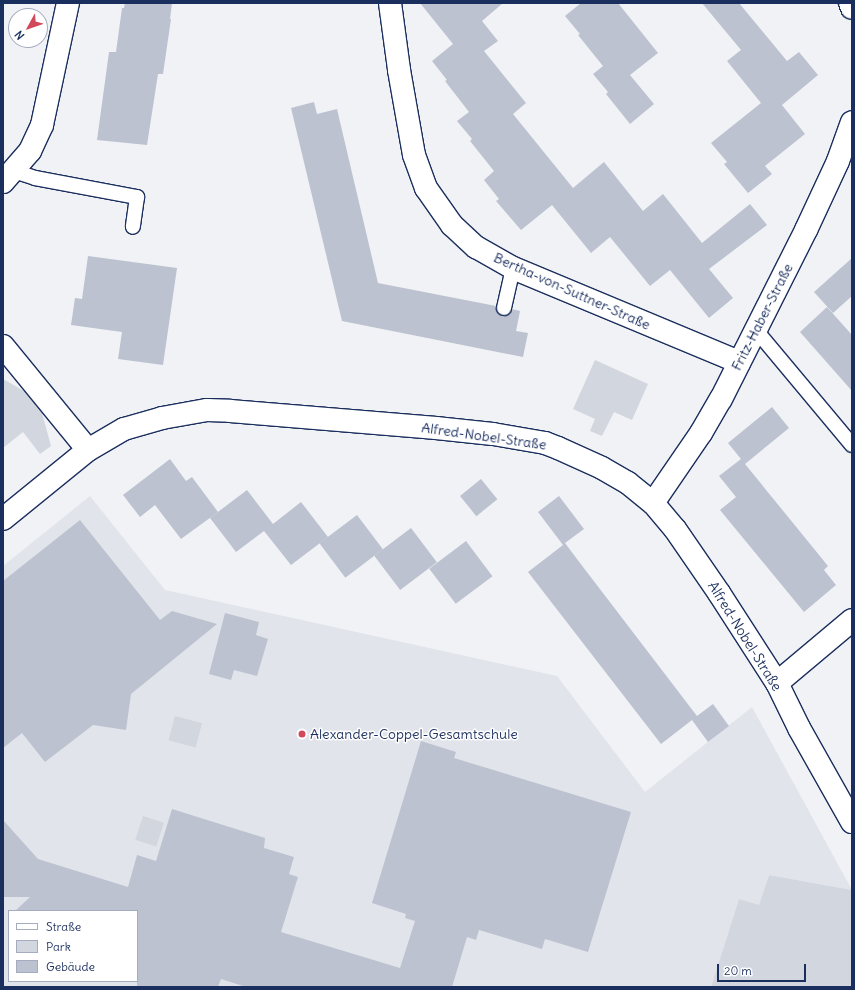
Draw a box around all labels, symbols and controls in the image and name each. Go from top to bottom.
north arrow [8,8,48,48]
text: N [12,28,27,42]
street label: Bertha-von-Suttner-Straße [491,249,653,333]
street label: Fritz-Haber-Straße [728,261,796,373]
street label: Alfred-Nobel-Straße [420,419,548,453]
street label: Alfred-Nobel-Straße [704,578,786,694]
place label: Alexander-Coppel-Gesamtschule [310,726,518,742]
marker: Alexander-Coppel-Gesamtschule [297,729,307,739]
legend [8,910,138,982]
text: Straße [46,919,81,934]
text: Park [46,939,71,954]
scale bar [719,956,808,982]
text: Gebäude [46,959,95,974]
text: 20 m [724,963,752,978]

